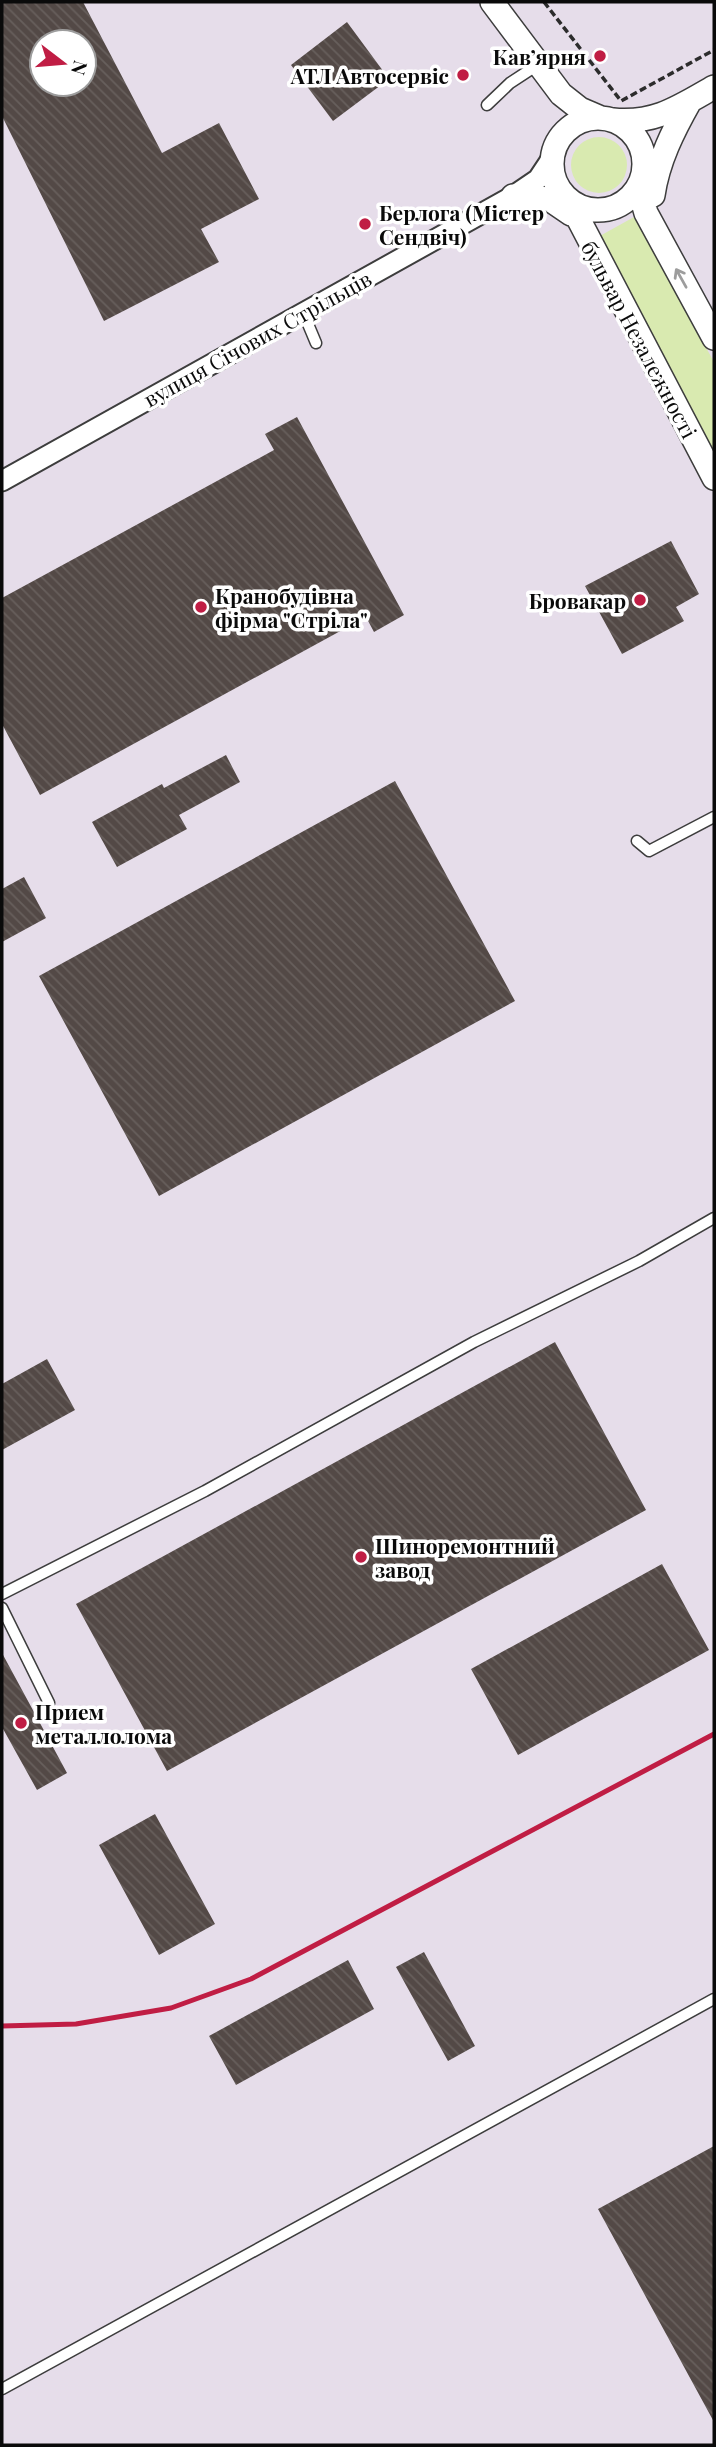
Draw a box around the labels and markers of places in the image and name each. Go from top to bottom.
place label: Кав’ярня [493,42,586,70]
marker: Кав’ярня [592,48,608,64]
place label: АТЛ Автосервіс [290,61,449,89]
marker: АТЛ Автосервіс [455,67,471,83]
place label: Берлога (Містер Сендвіч) [379,198,544,250]
marker: Берлога (Містер Сендвіч) [357,216,373,232]
place label: Кранобудівна фірма "Стріла" [215,581,368,633]
place label: Бровакар [529,586,626,614]
marker: Бровакар [632,592,648,608]
marker: Кранобудівна фірма "Стріла" [193,599,209,615]
place label: Шиноремонтний завод [375,1531,555,1583]
marker: Шиноремонтний завод [353,1549,369,1565]
place label: Прием металлолома [35,1697,172,1749]
marker: Прием металлолома [13,1715,29,1731]

